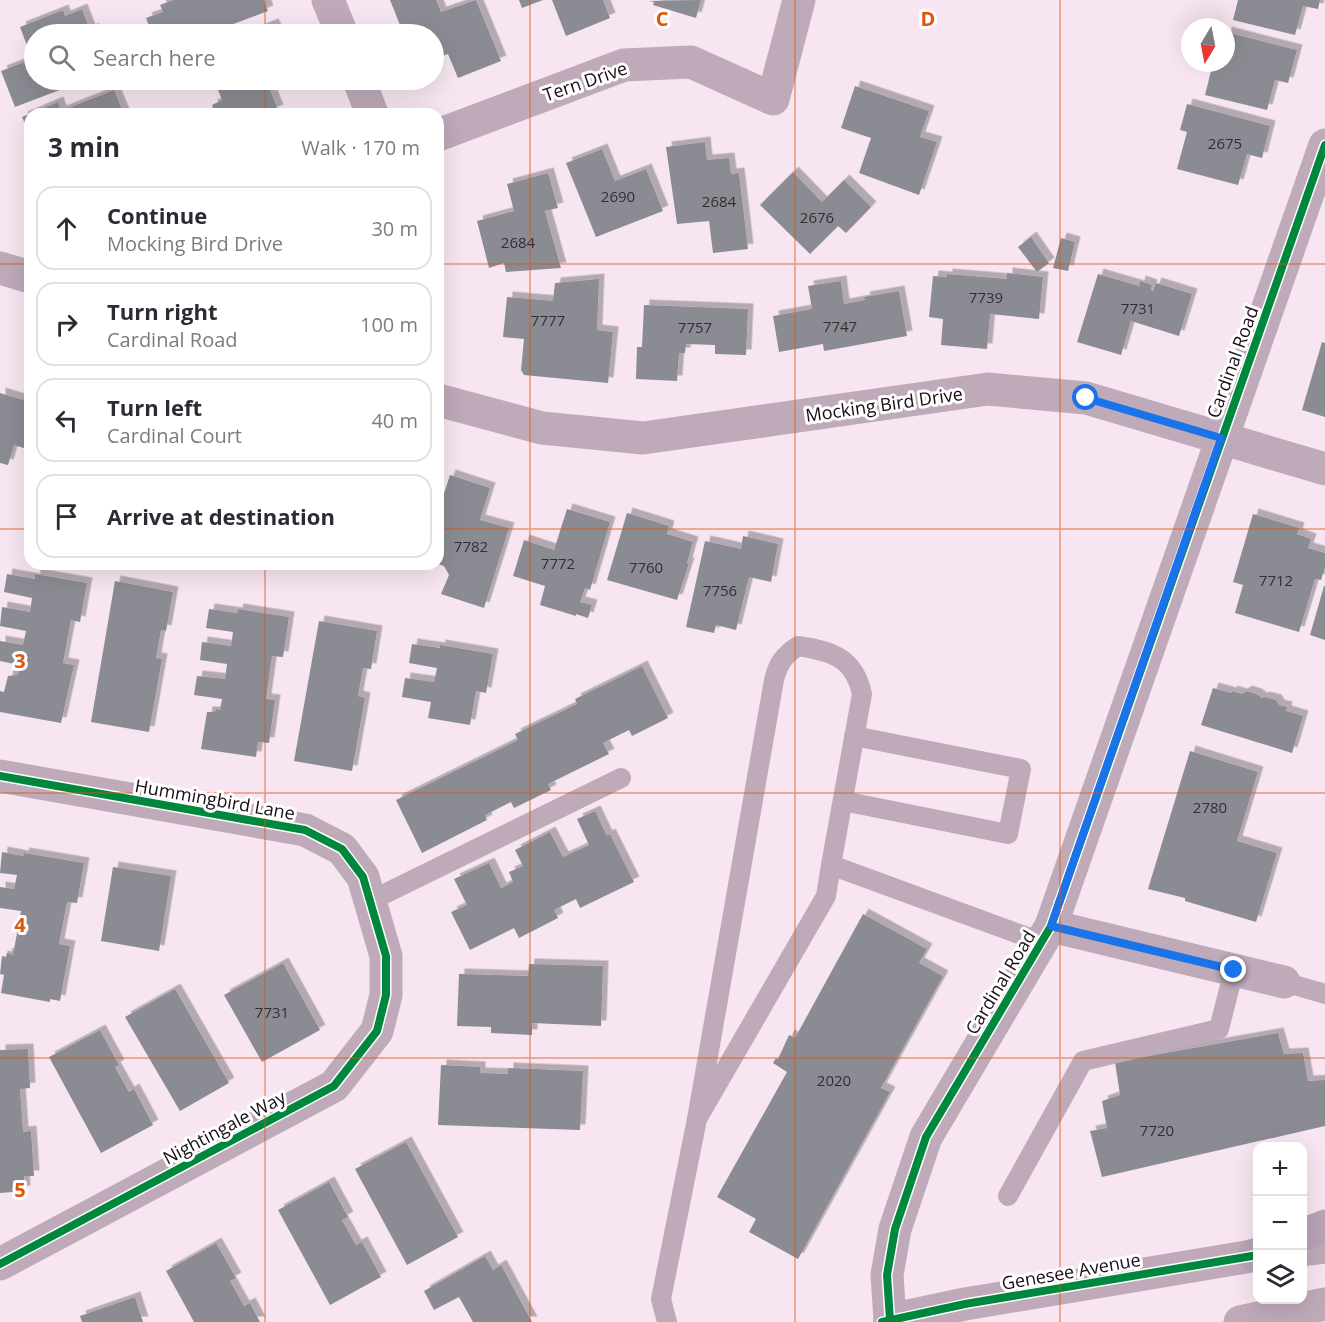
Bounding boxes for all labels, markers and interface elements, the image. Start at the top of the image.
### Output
text: C [656,5,669,32]
text: D [921,5,935,32]
north arrow [1181,18,1235,72]
search box [24,24,444,90]
icon: search [45,41,78,74]
text: Search here [93,42,216,72]
street label: Tern Drive [540,55,630,107]
text: 3 min [48,129,120,165]
house number: 2675 [1208,133,1242,153]
text: Walk · 170 m [301,134,420,161]
house number: 2690 [601,186,635,206]
house number: 2684 [702,191,737,211]
text: Continue [107,200,207,230]
house number: 2676 [800,207,834,227]
icon: ahead [50,212,83,245]
text: 30 m [371,215,418,242]
text: Mocking Bird Drive [107,230,283,257]
house number: 2684 [501,232,536,252]
house number: 7739 [969,287,1003,307]
text: Turn right [107,296,218,326]
house number: 7731 [1121,298,1155,318]
street label: Cardinal Road [1201,303,1263,421]
icon: right [50,308,83,341]
house number: 7777 [531,310,565,330]
text: 100 m [360,311,418,338]
house number: 7747 [823,316,857,336]
house number: 7757 [678,317,712,337]
text: Cardinal Road [107,326,238,353]
street label: Mocking Bird Drive [804,381,964,427]
route start [1072,384,1098,410]
text: Turn left [107,392,202,422]
icon: left [50,404,83,437]
text: 40 m [371,407,418,434]
text: Cardinal Court [107,422,242,449]
icon: arrive [50,500,83,533]
text: Arrive at destination [107,501,335,531]
house number: 7782 [454,536,488,556]
house number: 7772 [541,553,575,573]
house number: 7760 [629,557,663,577]
house number: 7712 [1259,570,1293,590]
house number: 7756 [703,580,737,600]
text: 3 [14,647,26,674]
street label: Hummingbird Lane [133,773,297,825]
house number: 2780 [1193,797,1227,817]
text: 4 [14,911,26,938]
street label: Cardinal Road [959,925,1041,1039]
route end [1220,956,1246,982]
house number: 7731 [255,1002,289,1022]
house number: 2020 [817,1070,851,1090]
street label: Nightingale Way [158,1084,290,1169]
house number: 7720 [1140,1120,1174,1140]
map controls [1253,1142,1307,1304]
button: + [1253,1142,1307,1196]
text: 5 [14,1176,26,1203]
button: − [1253,1196,1307,1250]
street label: Genesee Avenue [1000,1247,1142,1295]
button: layers [1253,1250,1307,1304]

